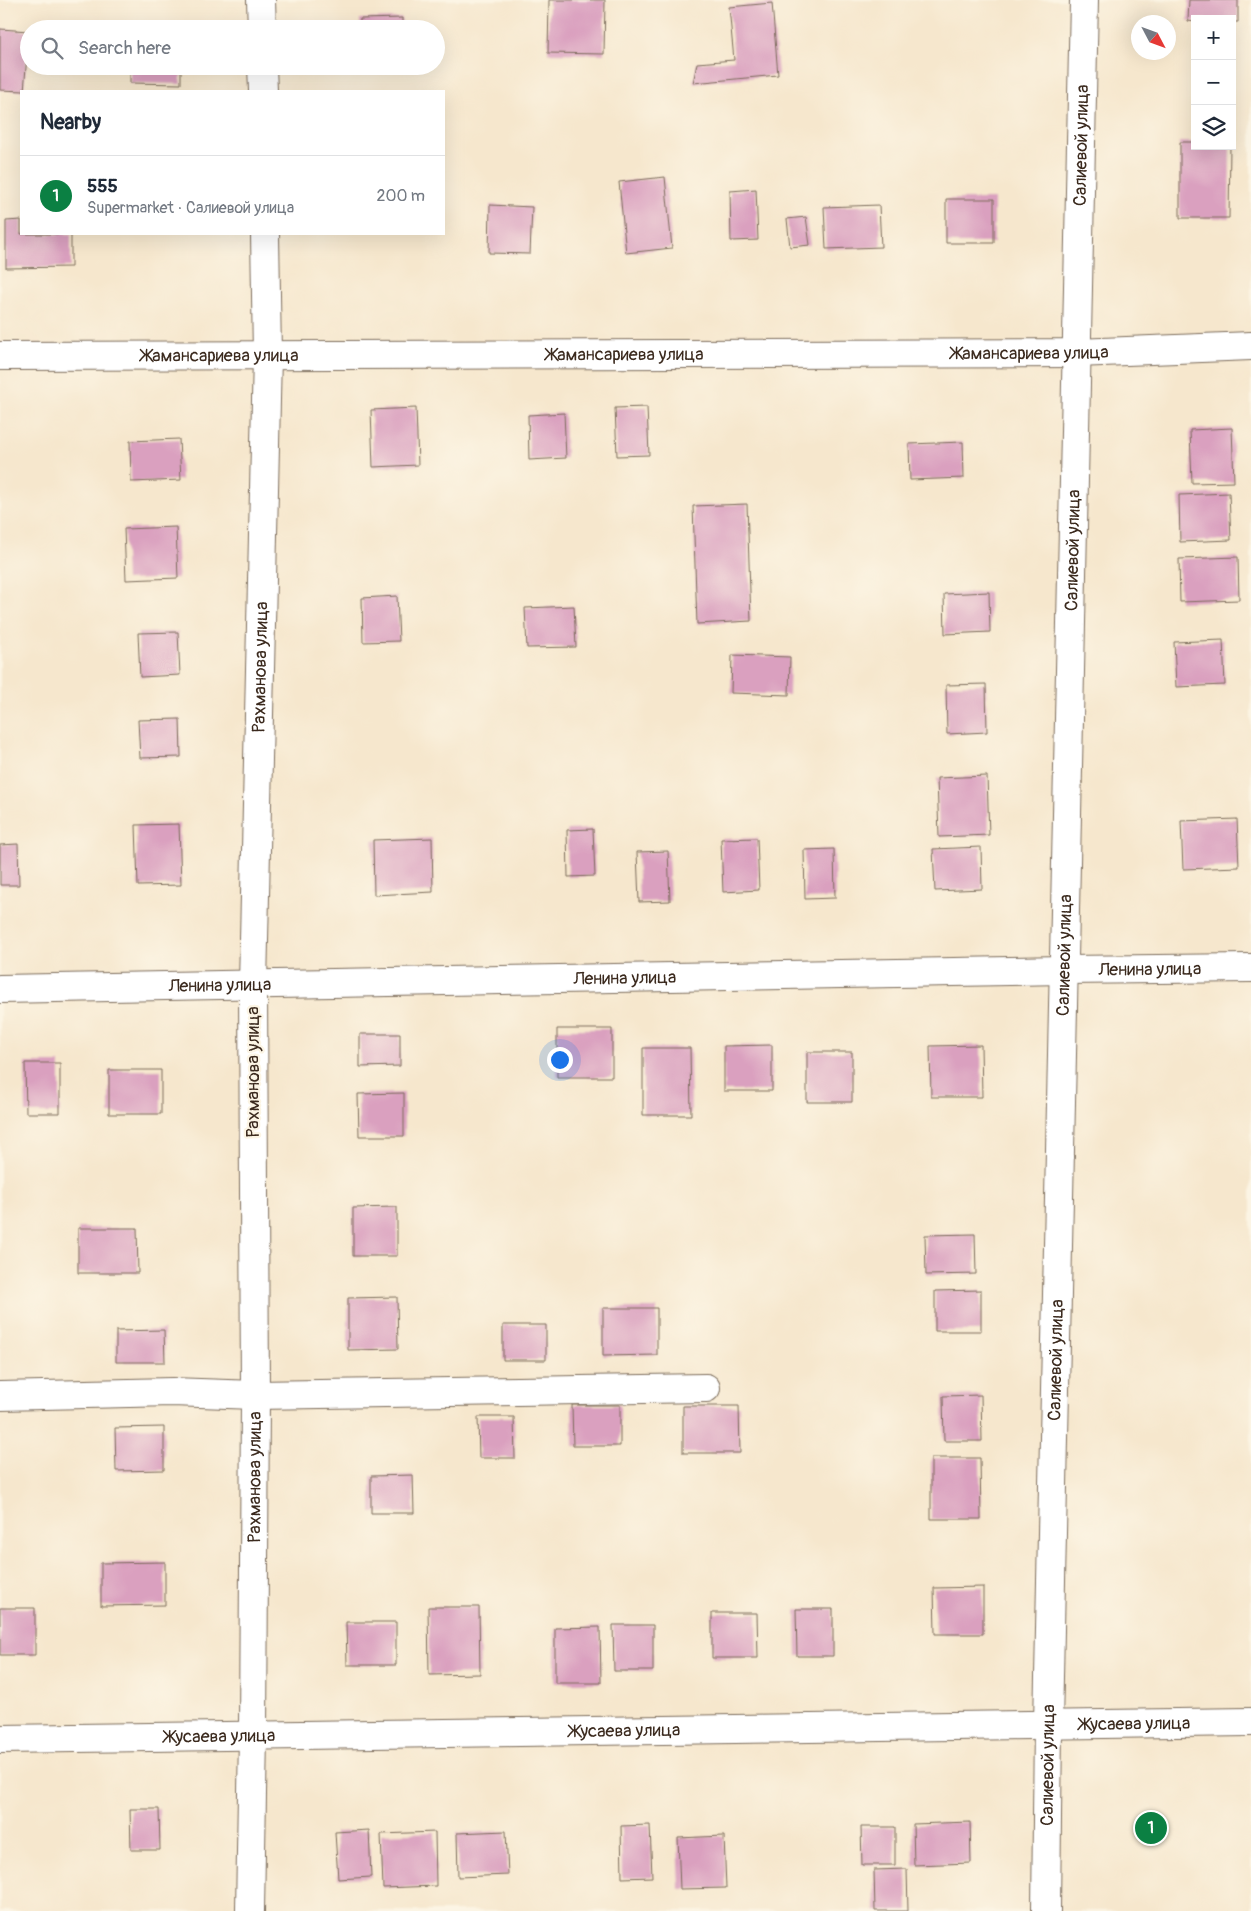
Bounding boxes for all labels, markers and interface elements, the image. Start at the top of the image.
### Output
north arrow [1131,15,1176,60]
map controls [1191,15,1236,150]
button: + [1191,15,1236,60]
search box [20,20,445,75]
icon: search [38,34,66,62]
text: Search here [78,36,171,60]
button: − [1191,60,1236,105]
street label: Салиевой улица [1068,84,1094,206]
button: layers [1191,105,1236,150]
text: Nearby [40,109,101,136]
text: 555 [87,174,118,198]
text: 1 [53,186,59,206]
text: 200 m [377,186,425,206]
text: Supermarket · Салиевой улица [87,198,294,218]
street label: Жамансариева улица [948,340,1109,365]
street label: Жамансариева улица [543,343,704,366]
street label: Жамансариева улица [138,344,299,367]
street label: Салиевой улица [1060,489,1085,611]
street label: Рахманова улица [247,601,273,733]
street label: Салиевой улица [1051,894,1077,1016]
street label: Ленина улица [1097,957,1201,981]
street label: Ленина улица [572,965,676,990]
street label: Ленина улица [167,973,272,998]
street label: Рахманова улица [242,1006,265,1138]
your location [547,1047,573,1073]
street label: Салиевой улица [1043,1299,1068,1421]
street label: Рахманова улица [243,1411,266,1543]
street label: Салиевой улица [1035,1704,1060,1826]
street label: Жусаева улица [1076,1711,1190,1736]
street label: Жусаева улица [566,1718,681,1743]
street label: Жусаева улица [161,1724,276,1748]
pin: 1 [1135,1809,1167,1847]

